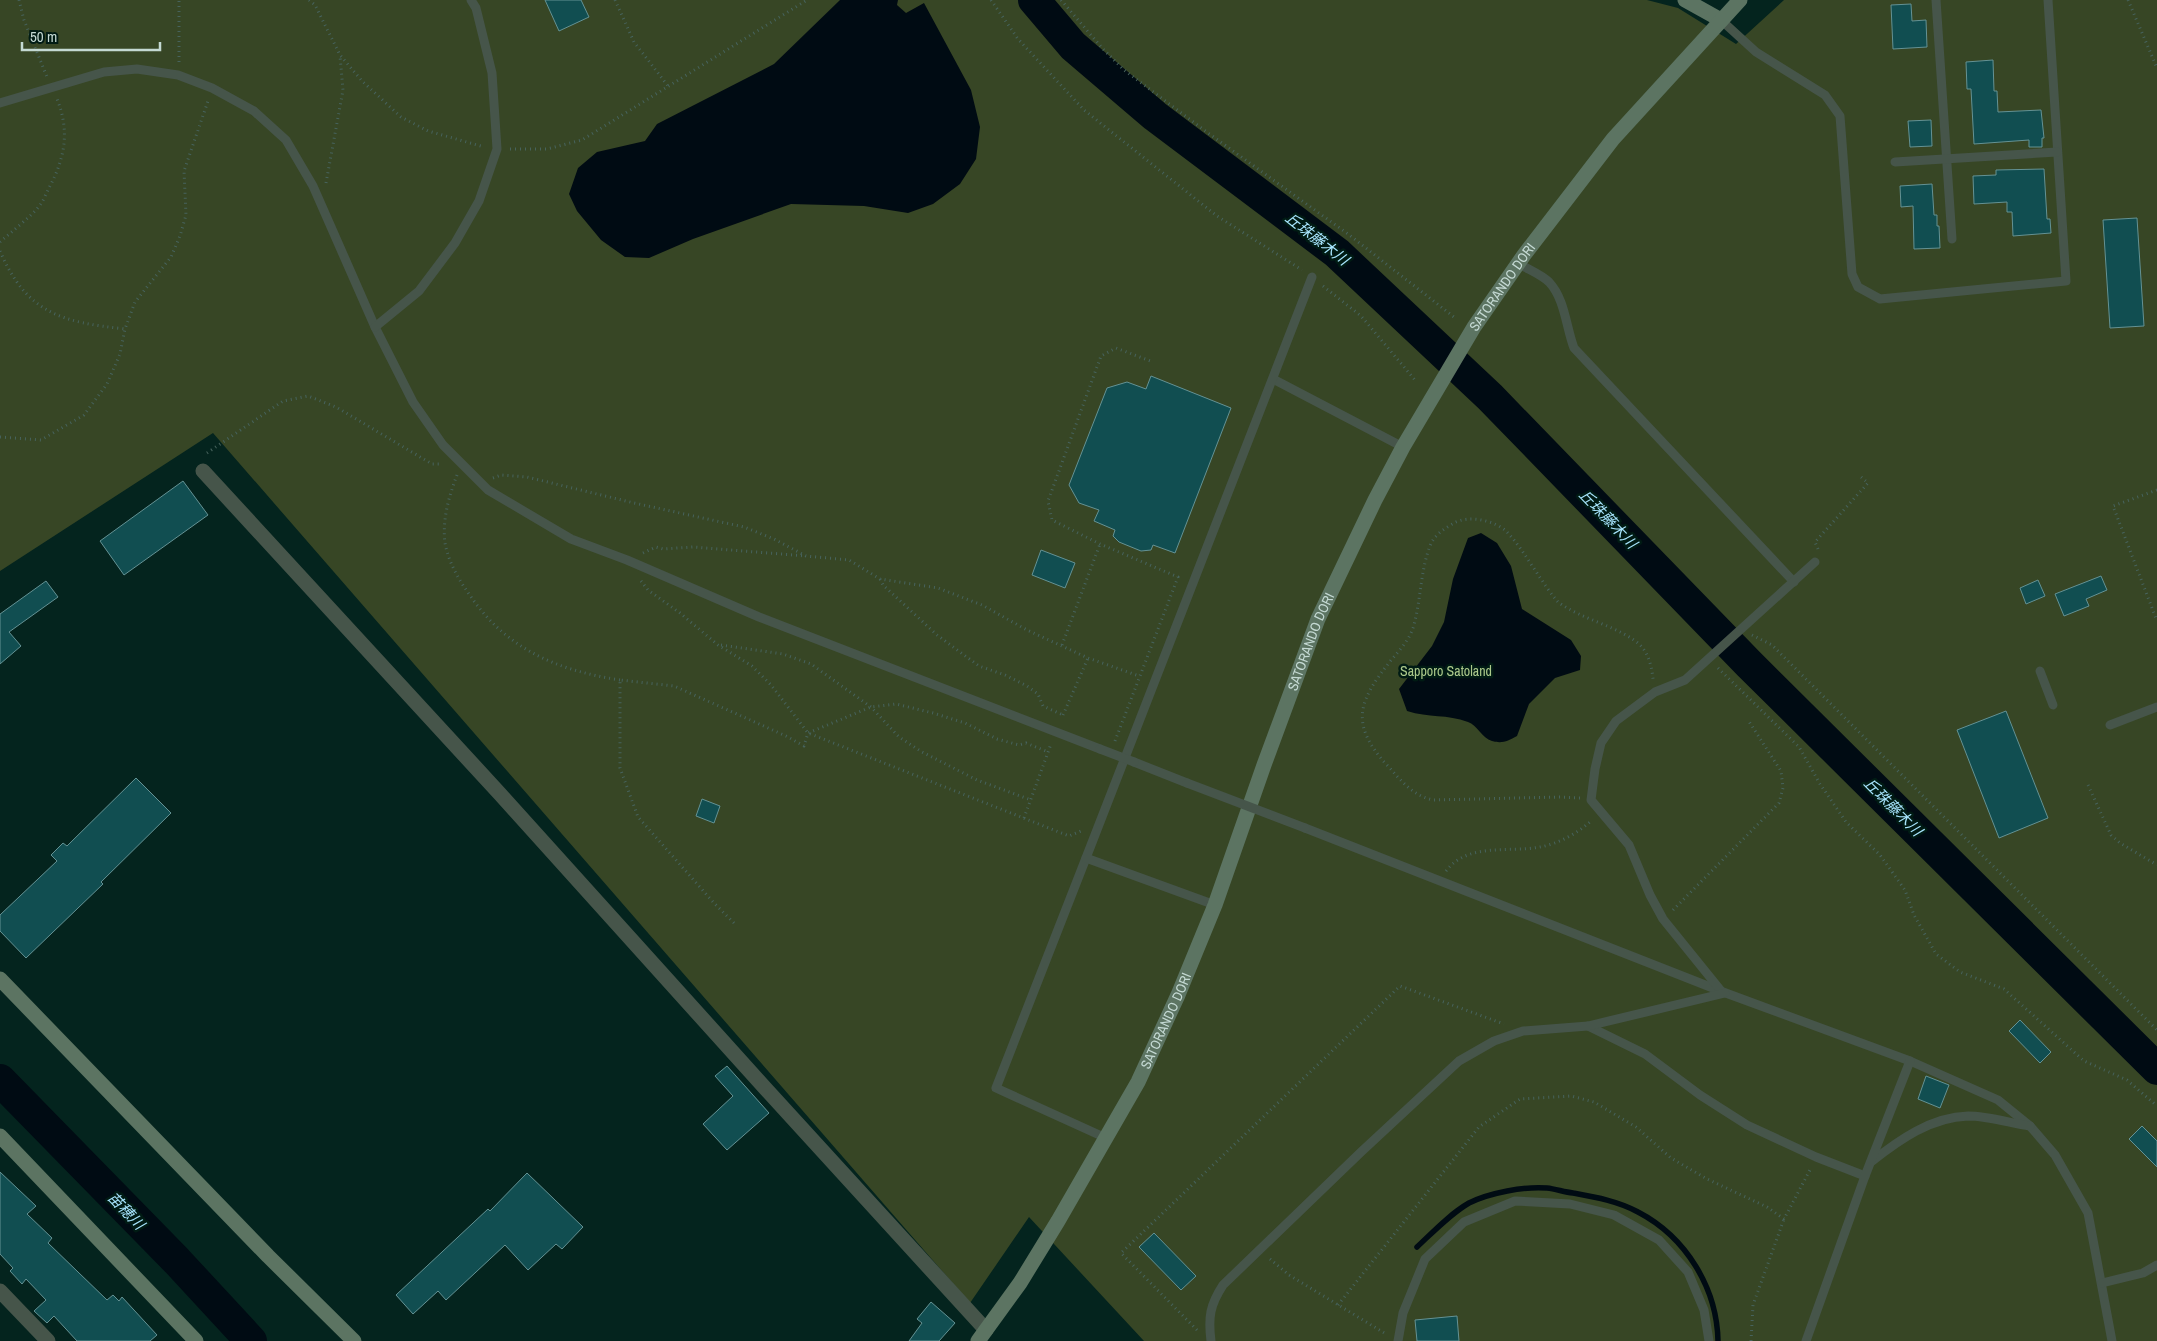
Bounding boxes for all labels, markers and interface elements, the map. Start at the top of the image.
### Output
scale bar [22,20,160,52]
text: 50 m [30,26,57,47]
water label: 丘珠藤木川 [1281,207,1355,271]
street label: SATORANDO DORI [1465,239,1539,335]
water label: 丘珠藤木川 [1575,484,1643,554]
street label: SATORANDO DORI [1283,590,1338,693]
park label: Sapporo Satoland [1400,662,1492,680]
water label: 丘珠藤木川 [1859,773,1929,842]
street label: SATORANDO DORI [1136,970,1195,1072]
water label: 苗穂川 [103,1187,151,1236]

